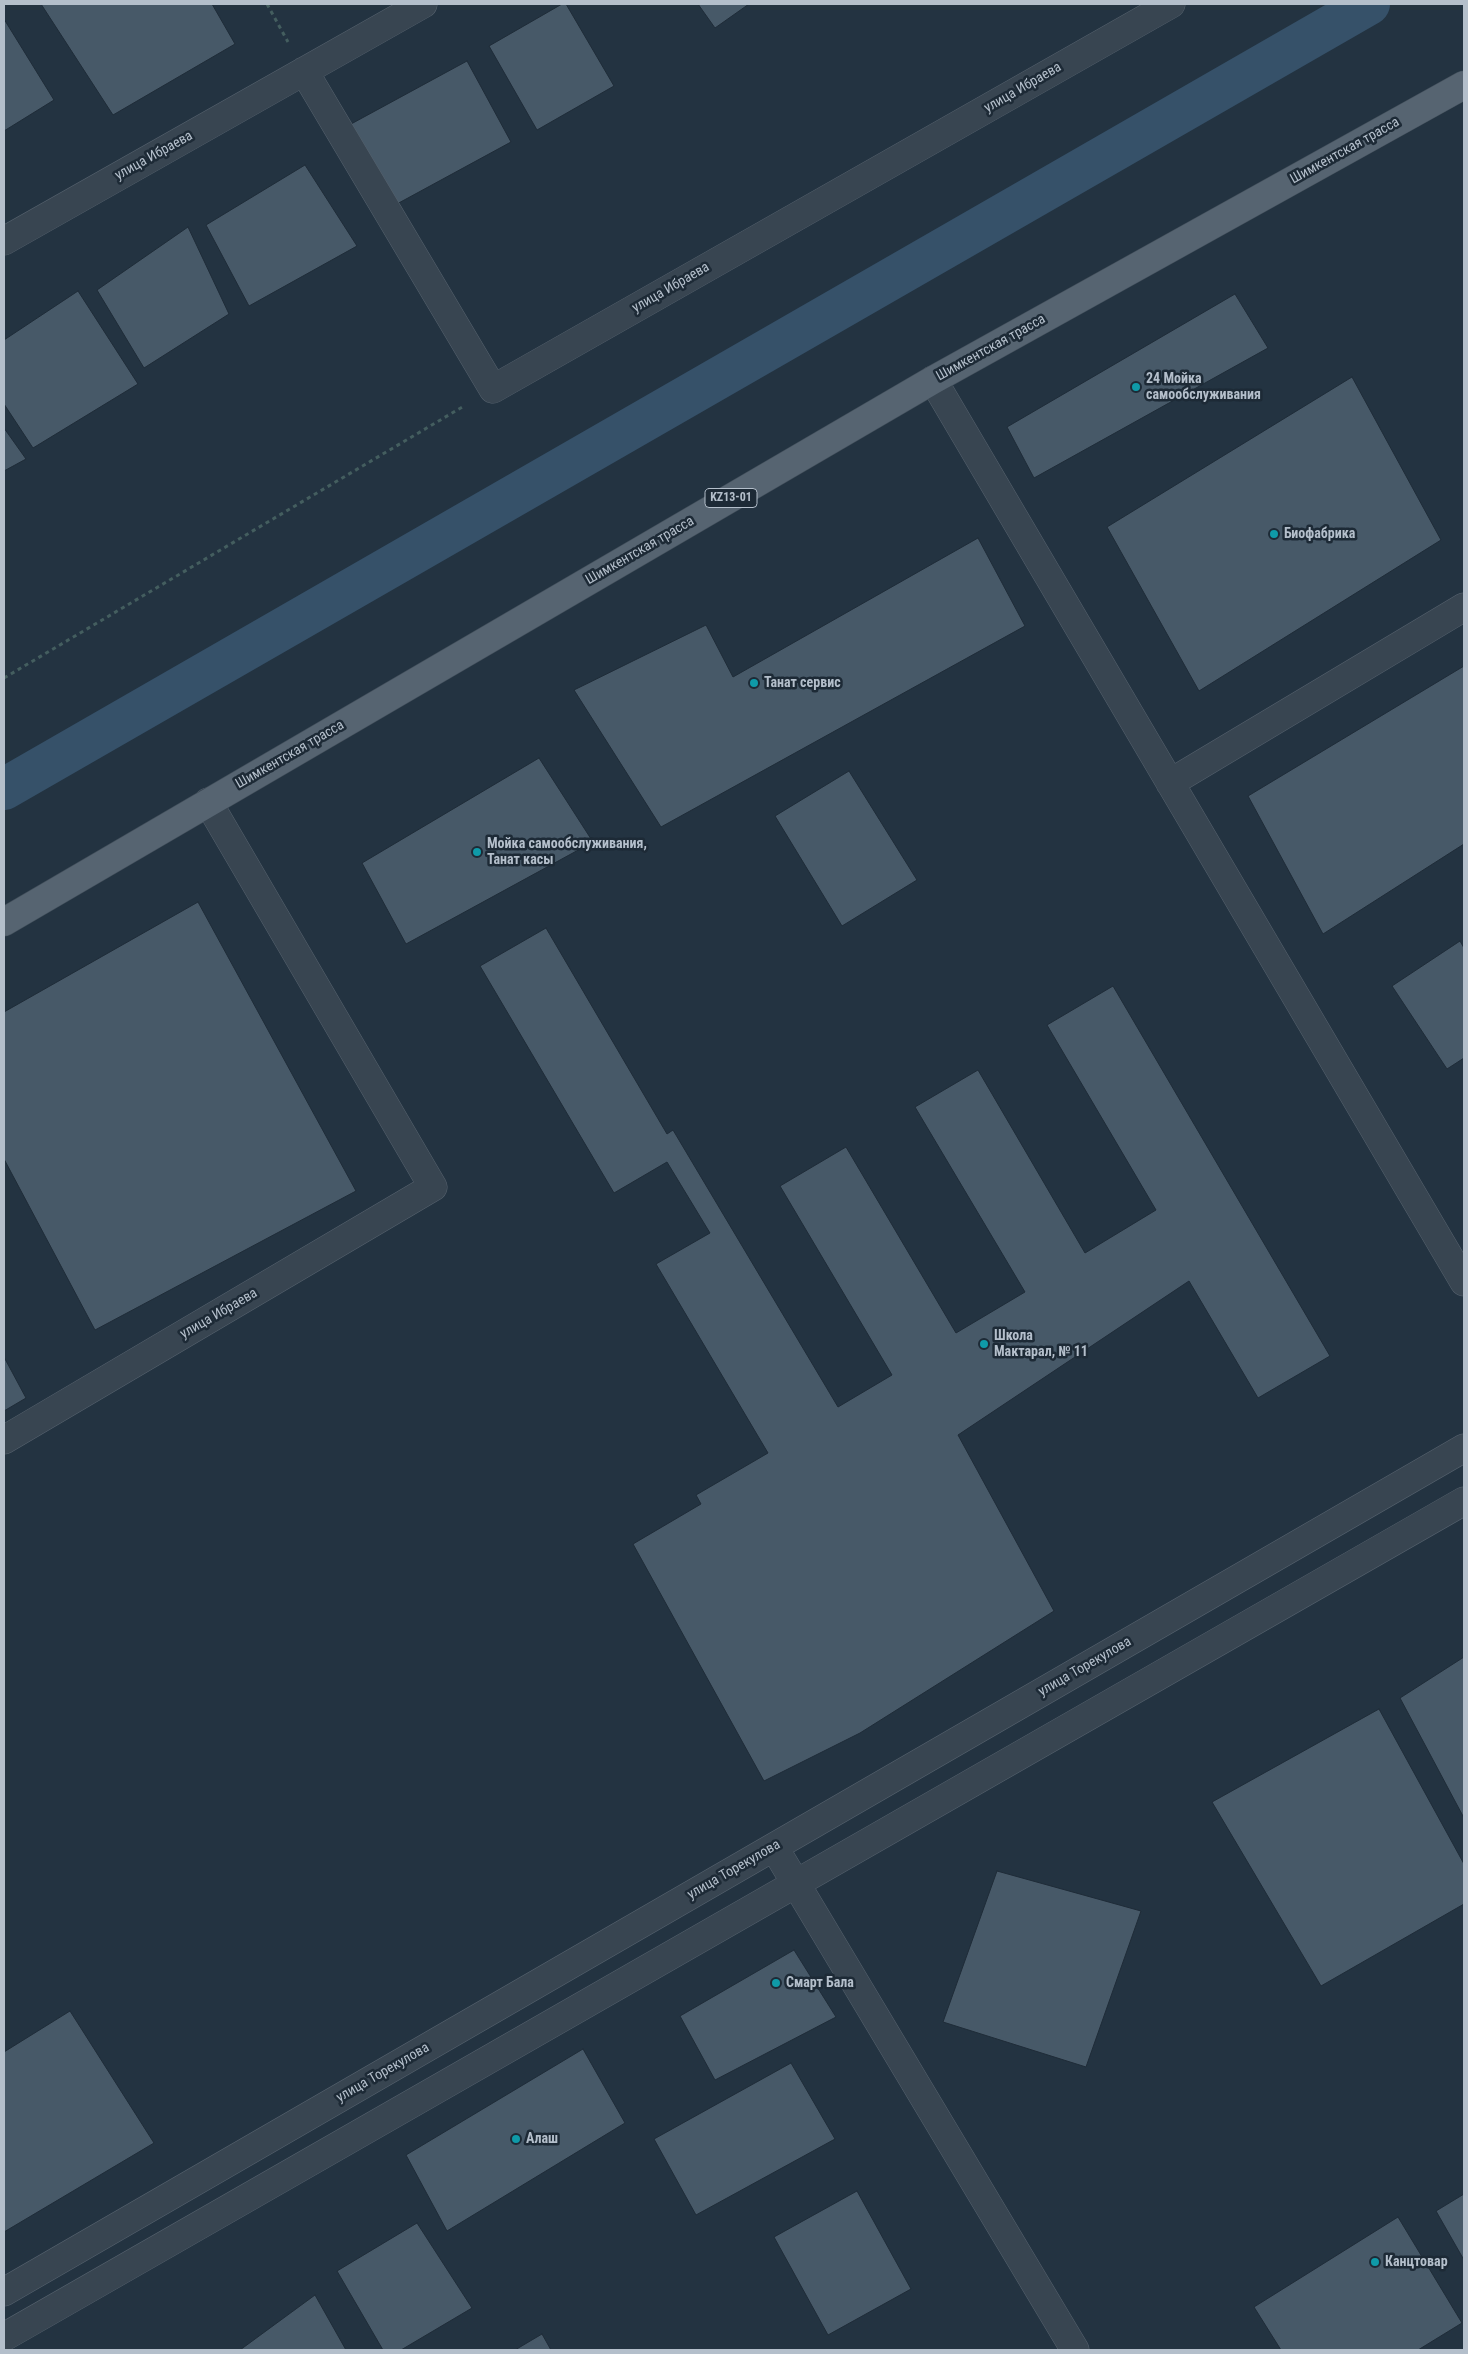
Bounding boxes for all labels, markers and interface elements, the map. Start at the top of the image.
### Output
street label: улица Ибраева [981,59,1065,117]
street label: Шимкентская трасса [1287,114,1403,188]
street label: улица Ибраева [112,128,196,184]
street label: улица Ибраева [629,259,713,317]
street label: Шимкентская трасса [933,311,1049,385]
place label: 24 Мойка самообслуживания [1146,371,1261,404]
marker: 24 Мойка самообслуживания [1130,381,1142,393]
road number: KZ13-01 [705,488,757,508]
street label: Шимкентская трасса [583,513,697,589]
place label: Биофабрика [1284,526,1355,542]
marker: Биофабрика [1268,528,1280,540]
place label: Танат сервис [764,675,841,691]
marker: Танат сервис [748,677,760,689]
street label: Шимкентская трасса [233,717,347,793]
place label: Мойка самообслуживания, Танат касы [487,836,647,869]
marker: Мойка самообслуживания, Танат касы [471,846,483,858]
street label: улица Ибраева [177,1285,261,1343]
place label: Школа Мактарал, № 11 [994,1328,1088,1360]
marker: Школа Мактарал, № 11 [978,1338,990,1350]
street label: улица Торекулова [1036,1634,1134,1700]
street label: улица Торекулова [685,1837,783,1903]
place label: Смарт Бала [786,1975,854,1991]
marker: Смарт Бала [770,1977,782,1989]
street label: улица Торекулова [334,2040,432,2106]
place label: Алаш [526,2131,558,2147]
marker: Алаш [510,2133,522,2145]
place label: Канцтовар [1385,2254,1448,2270]
marker: Канцтовар [1369,2256,1381,2268]

